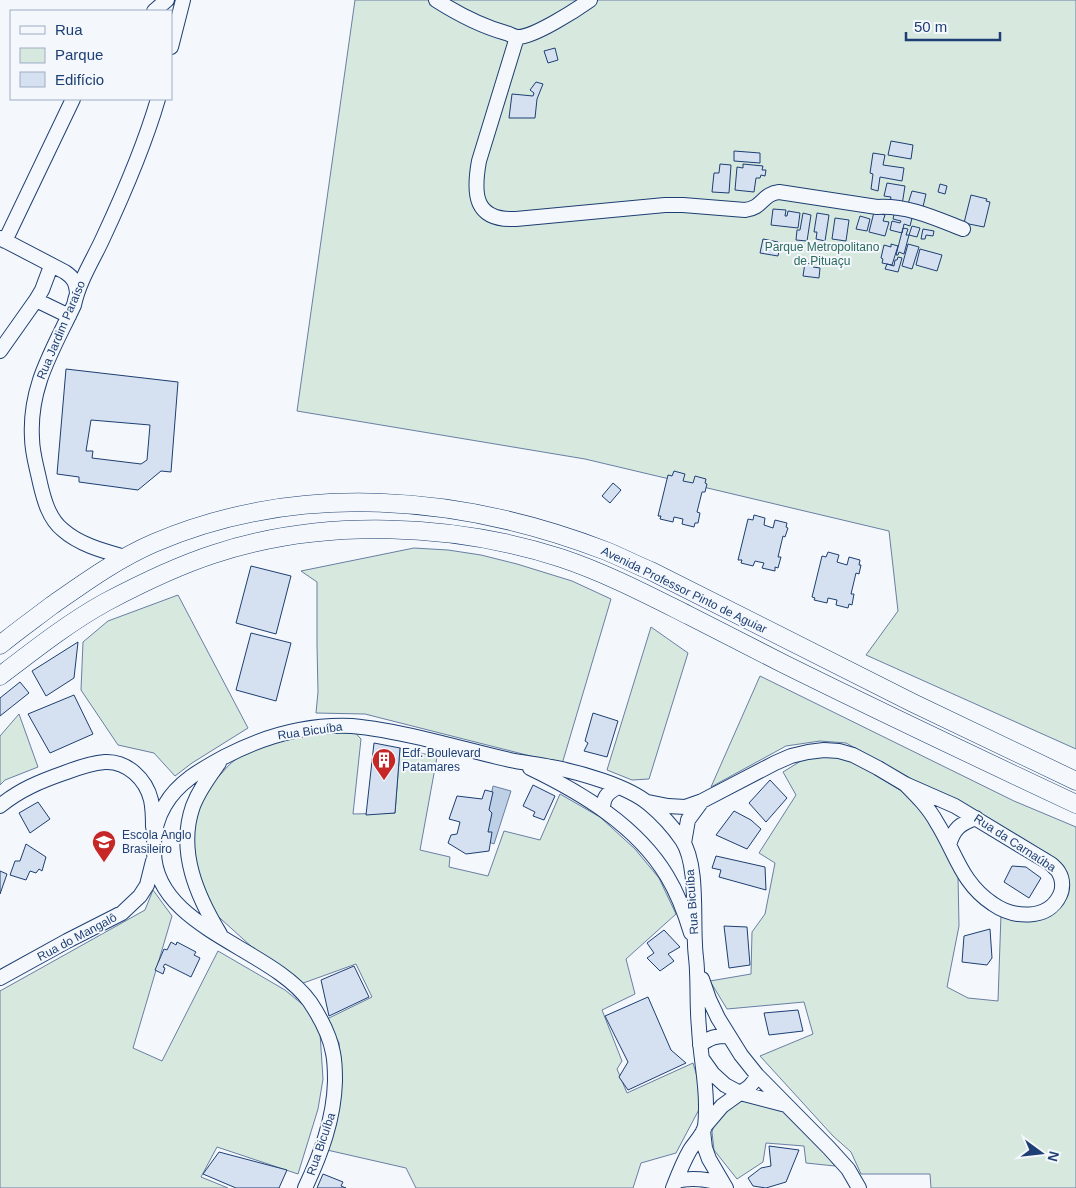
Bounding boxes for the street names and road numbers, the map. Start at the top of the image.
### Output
street label: Rua Jardim Paraíso [34,278,88,382]
street label: Avenida Professor Pinto de Aguiar [599,544,769,636]
street label: Rua Bicuíba [277,719,344,742]
street label: Rua da Carnaúba [971,811,1059,875]
street label: Rua Bicuíba [683,869,701,935]
street label: Rua do Mangalô [35,910,119,964]
street label: Rua Bicuíba [304,1111,338,1177]

